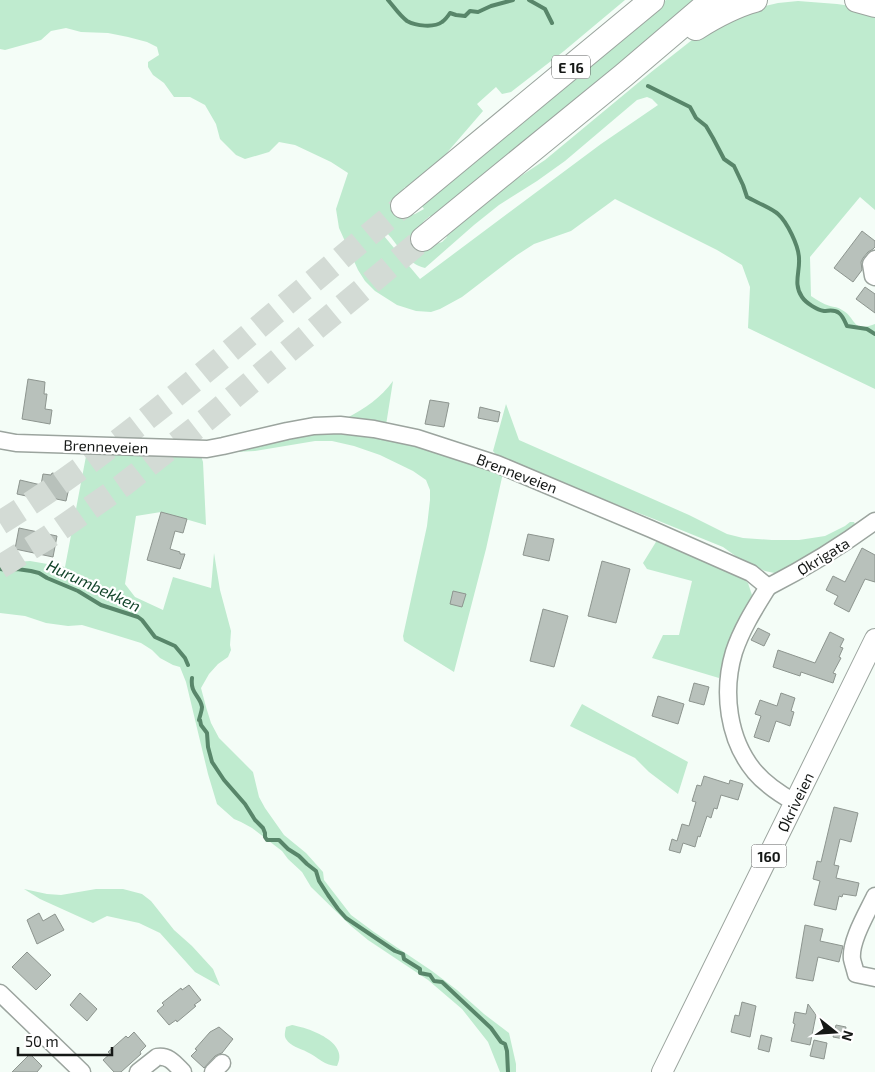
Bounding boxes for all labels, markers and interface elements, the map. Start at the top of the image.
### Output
road number: E 16 [552,56,590,78]
street label: Brenneveien [63,436,149,456]
street label: Brenneveien [474,449,560,497]
street label: Økrigata [794,533,852,579]
water label: Hurumbekken [44,555,144,615]
street label: Økriveien [773,769,817,835]
road number: 160 [752,844,786,868]
north arrow [810,1007,860,1057]
scale bar [18,1024,111,1056]
text: N [838,1029,858,1043]
text: 50 m [25,1032,59,1050]

